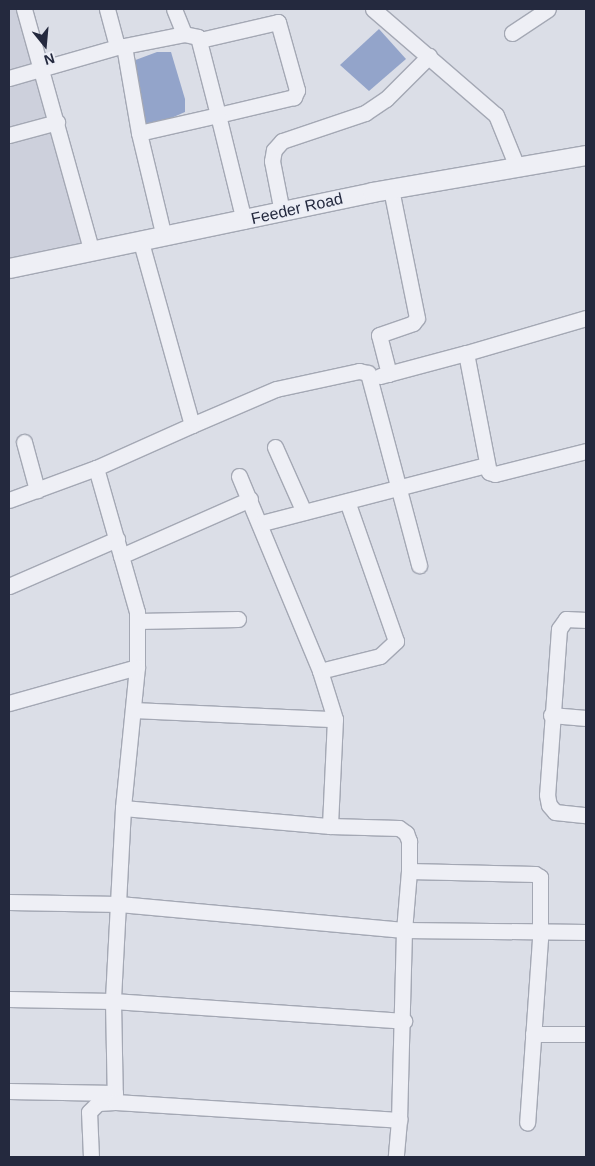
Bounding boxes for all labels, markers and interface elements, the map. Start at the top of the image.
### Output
north arrow [20,20,70,70]
text: N [42,50,57,68]
street label: Feeder Road [249,189,345,229]

